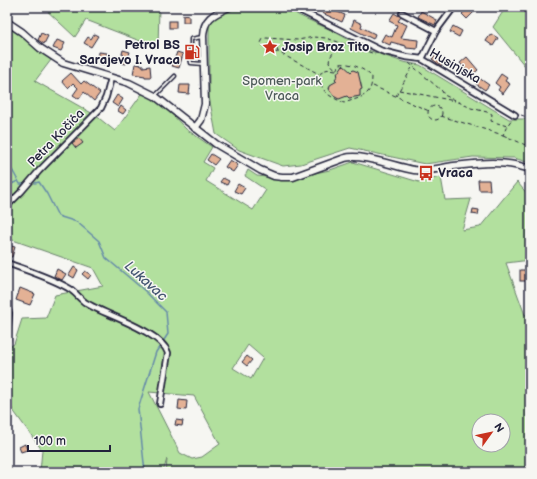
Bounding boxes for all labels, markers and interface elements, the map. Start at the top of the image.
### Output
place label: Petrol BS Sarajevo I. Vraca [79,37,180,68]
place icon: Josip Broz Tito [261,38,279,56]
place label: Josip Broz Tito [282,39,369,55]
fuel station icon: Petrol BS Sarajevo I. Vraca [183,43,201,61]
street label: Husinjska [426,45,484,87]
park label: Spomen-park Vraca [242,73,322,104]
street label: Petra Kočića [24,106,88,170]
bus stop icon: Vraca [417,164,435,182]
place label: Vraca [438,165,473,181]
water label: Lukavac [121,257,171,305]
north arrow [471,413,511,453]
text: N [491,421,507,435]
scale bar [28,427,110,453]
text: 100 m [34,434,66,449]

